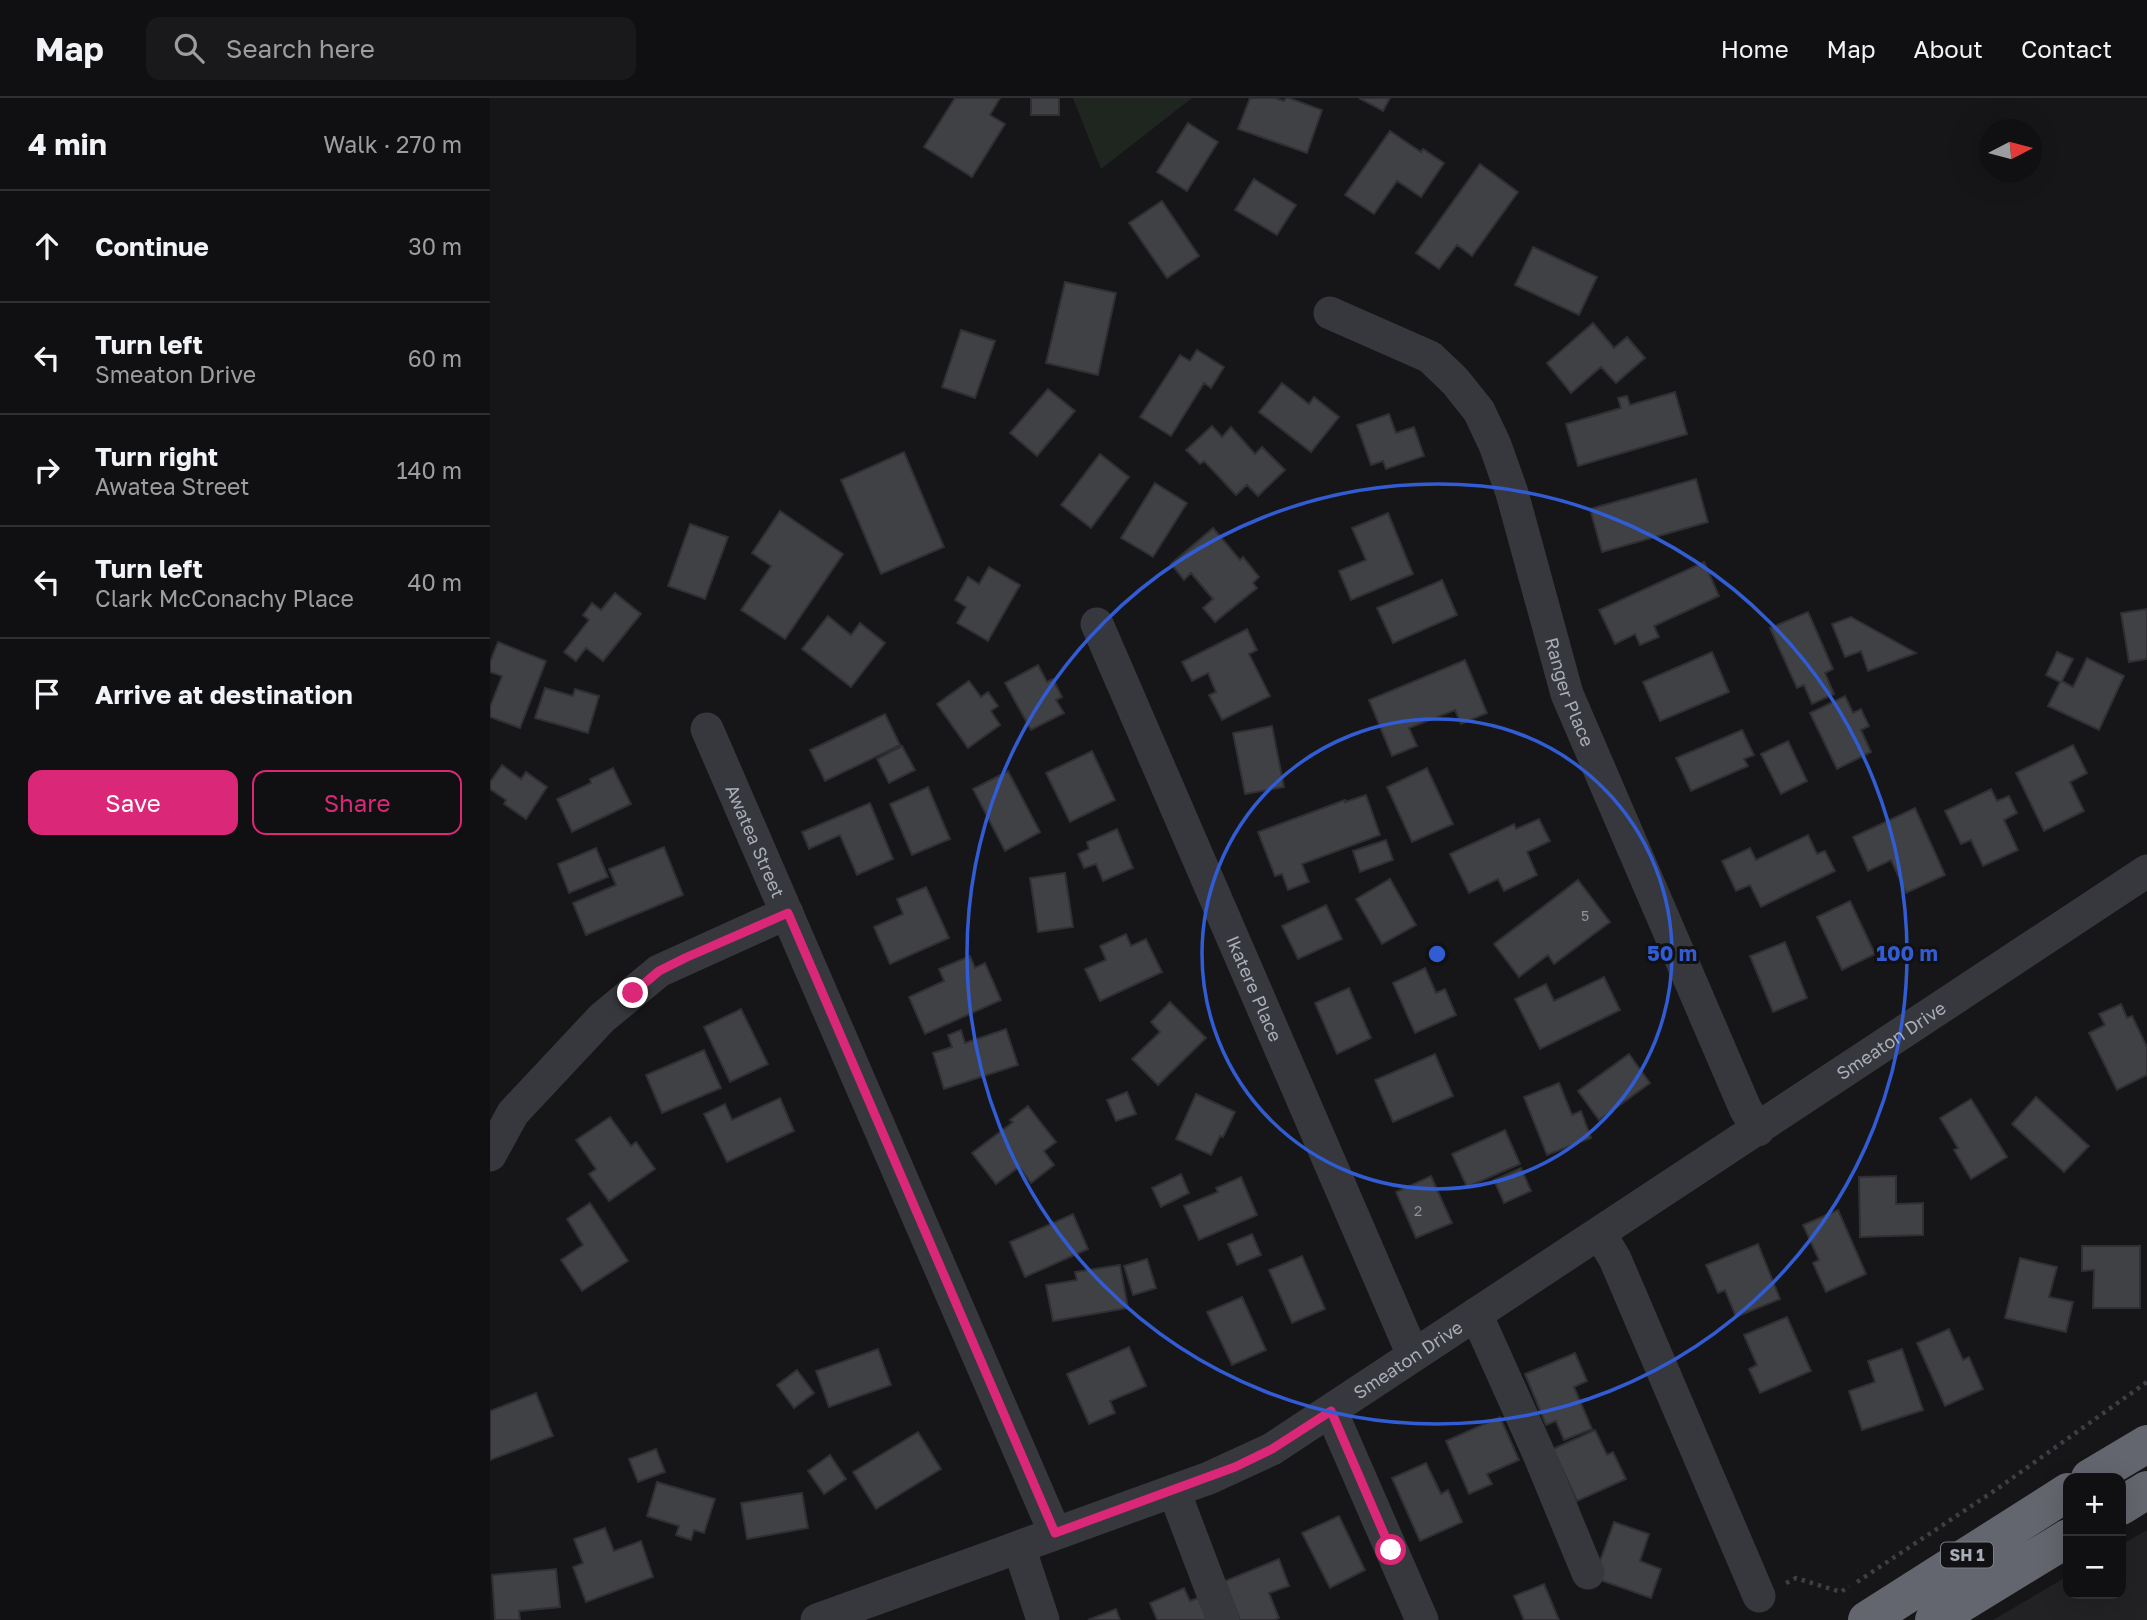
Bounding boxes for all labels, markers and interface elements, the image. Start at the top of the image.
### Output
search box [146,17,636,80]
text: Map [35,29,104,68]
icon: search [170,29,208,67]
text: Search here [226,33,375,64]
text: Home [1721,34,1789,63]
text: Map [1827,34,1876,63]
text: About [1914,34,1983,63]
text: Contact [2021,34,2112,63]
north arrow [1979,119,2042,182]
text: 4 min [28,126,107,162]
text: Walk · 270 m [323,130,462,158]
icon: ahead [28,227,66,265]
text: Continue [95,231,209,262]
text: 30 m [408,232,462,260]
text: Turn left [95,329,203,360]
icon: left [28,339,66,377]
text: 60 m [408,344,462,372]
text: Smeaton Drive [95,360,256,388]
text: Turn right [95,441,218,472]
icon: right [28,451,66,489]
text: 140 m [396,456,462,484]
text: Awatea Street [95,472,250,500]
text: Turn left [95,553,203,584]
icon: left [28,563,66,601]
text: 40 m [408,568,462,596]
text: Clark McConachy Place [95,584,354,612]
street label: Ranger Place [1541,635,1599,750]
icon: arrive [28,675,66,713]
text: Arrive at destination [95,679,353,710]
button: Save [28,770,238,835]
button: Share [252,770,462,835]
street label: Awatea Street [721,781,790,901]
house number: 5 [1581,907,1589,924]
street label: Ikatere Place [1222,932,1287,1045]
text: 50 m [1647,940,1697,966]
text: 100 m [1876,940,1938,966]
centre of rings [1425,942,1449,966]
route end [617,977,648,1008]
street label: Smeaton Drive [1832,996,1950,1084]
house number: 2 [1414,1202,1422,1219]
street label: Smeaton Drive [1349,1315,1466,1403]
map controls [2063,1473,2126,1599]
button: + [2063,1473,2126,1536]
route start [1375,1534,1406,1565]
button: − [2063,1536,2126,1599]
road number: SH 1 [1941,1542,1993,1568]

